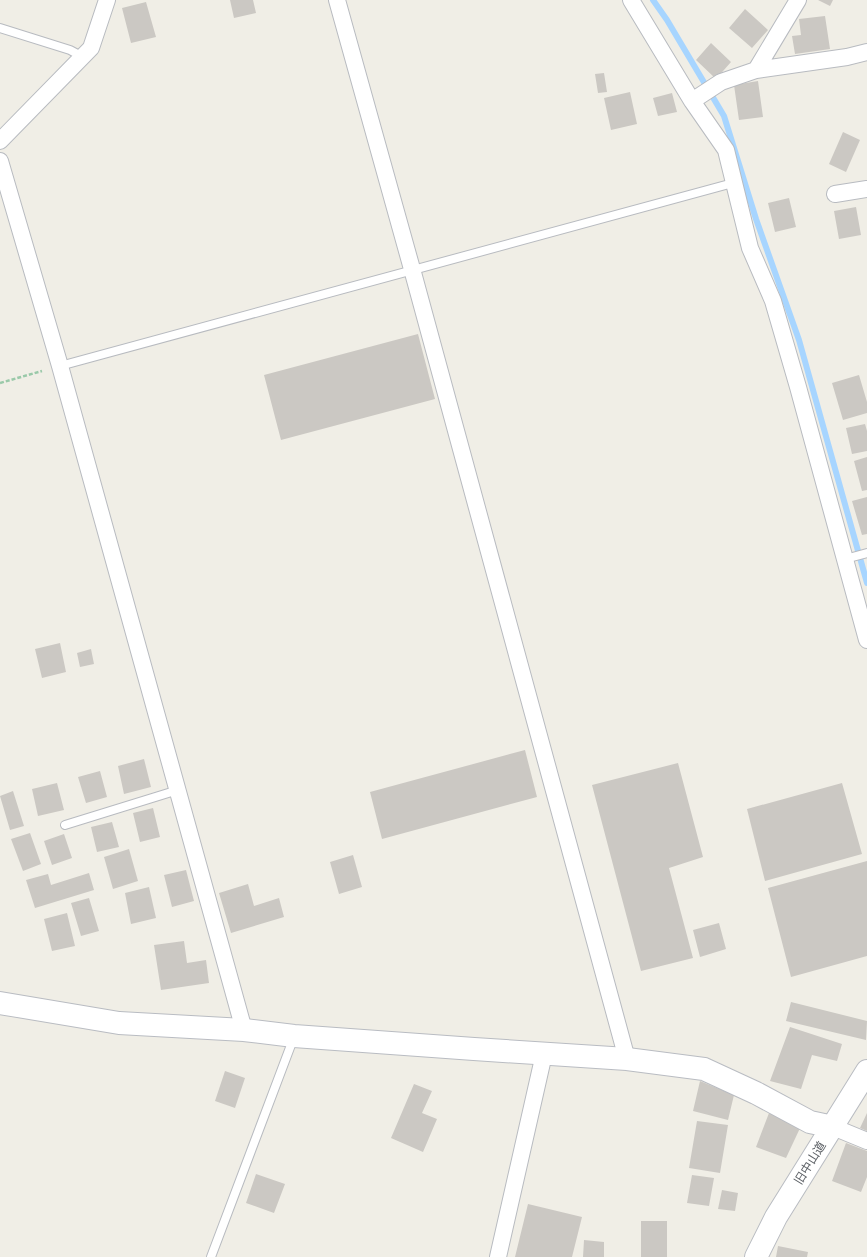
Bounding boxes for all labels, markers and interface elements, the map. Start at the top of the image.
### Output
street label: 旧中山道 [791,1139,829,1187]

